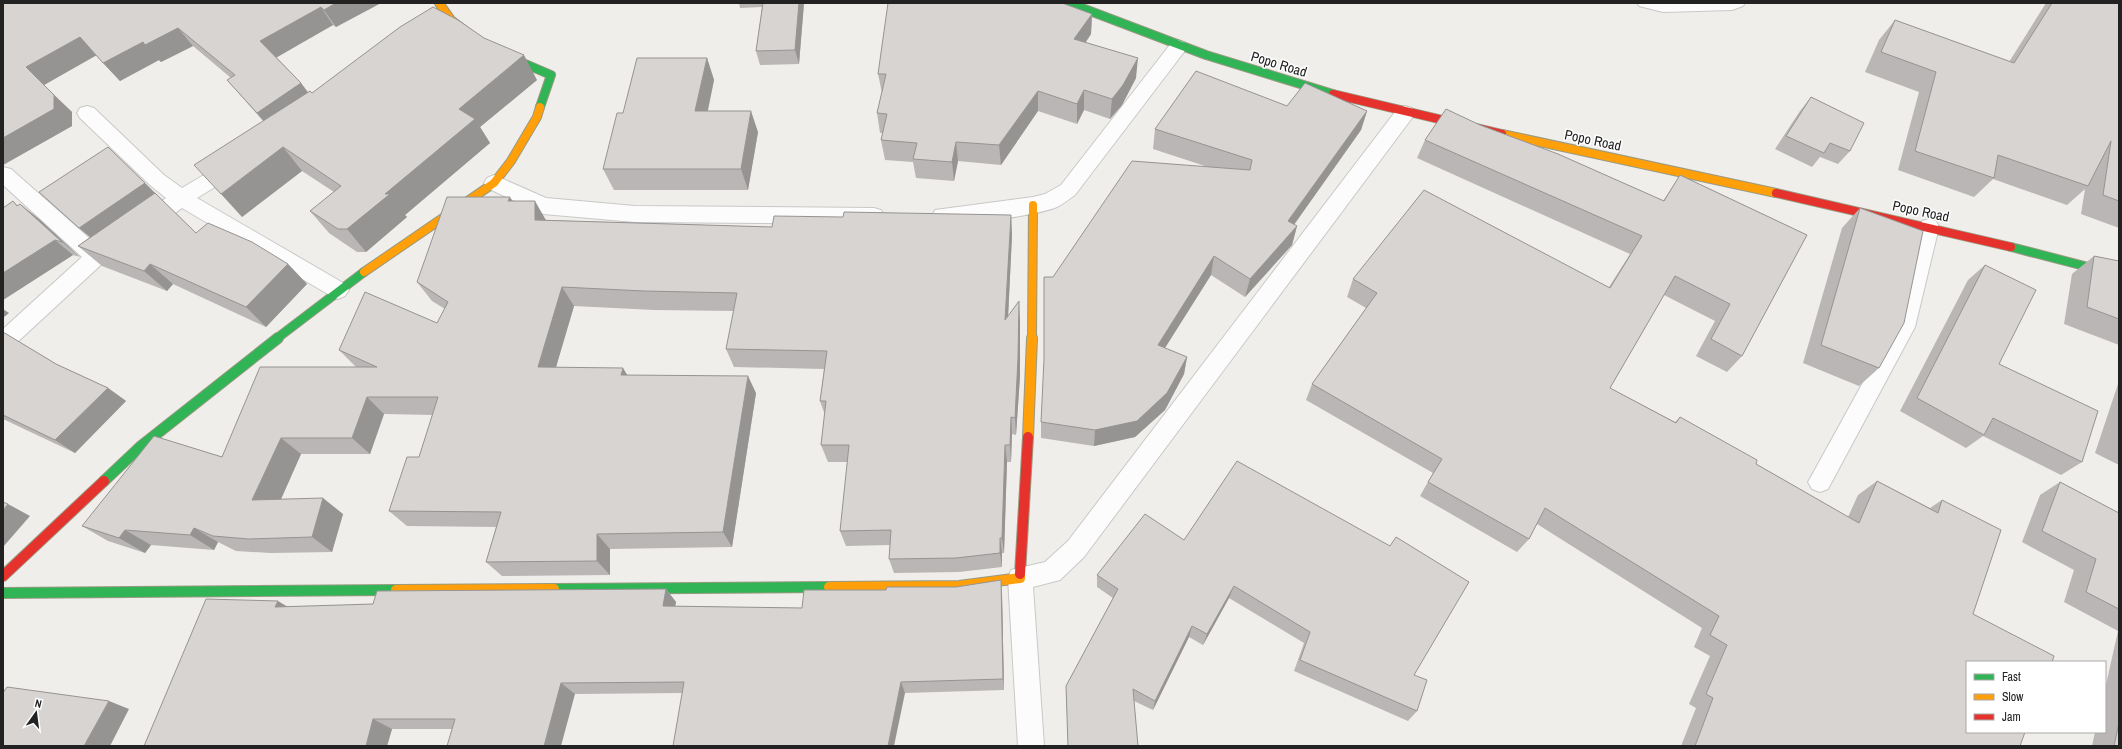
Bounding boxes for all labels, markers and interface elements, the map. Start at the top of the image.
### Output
street label: Popo Road [1249,47,1309,81]
street label: Popo Road [1563,125,1623,155]
street label: Popo Road [1891,196,1951,226]
legend [1966,661,2106,733]
text: Fast [2002,669,2021,685]
text: Slow [2002,689,2024,705]
north arrow [16,693,56,733]
text: N [34,696,43,711]
text: Jam [2002,709,2021,725]

